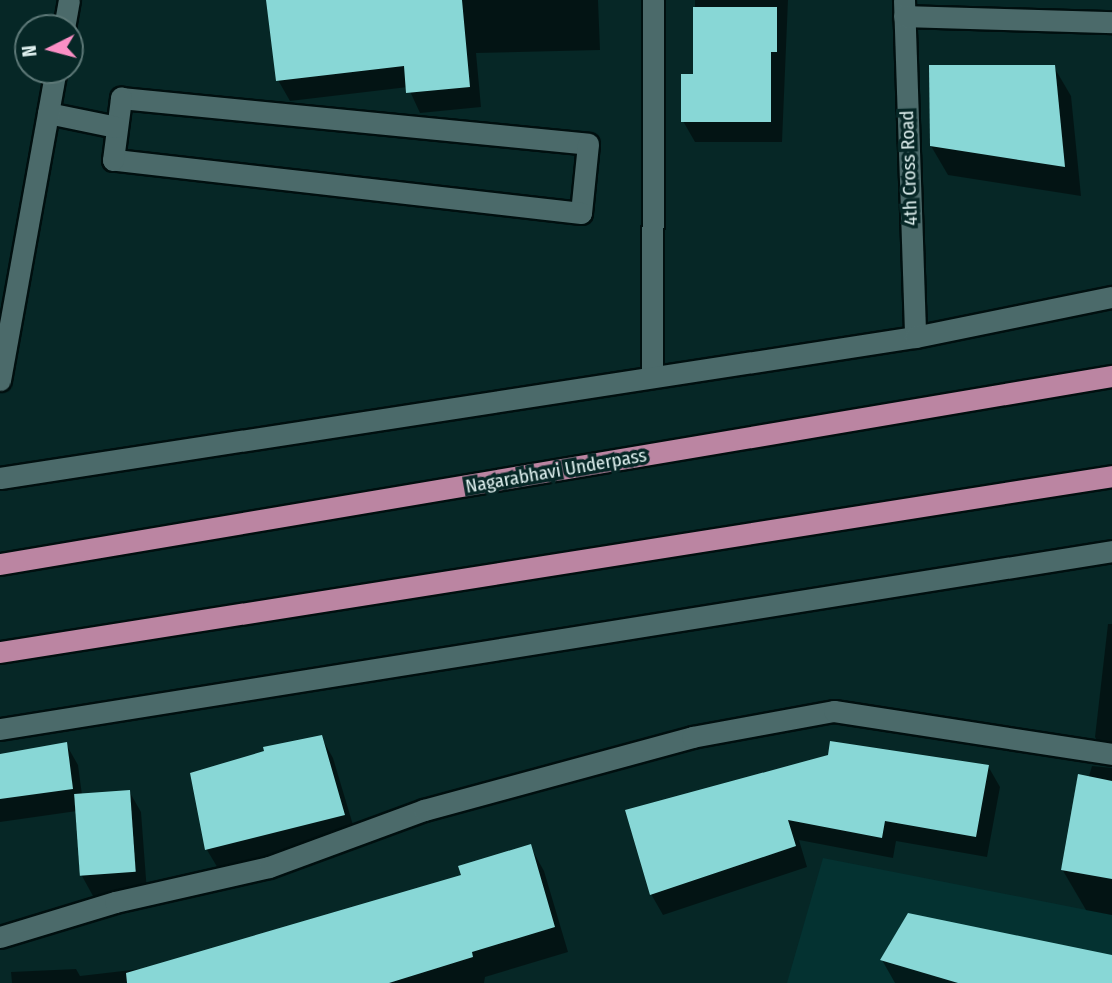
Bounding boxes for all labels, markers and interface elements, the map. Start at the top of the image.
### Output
north arrow [14,14,84,84]
text: N [18,44,42,58]
street label: 4th Cross Road [896,110,922,226]
street label: Nagarabhavi Underpass [464,444,648,498]

